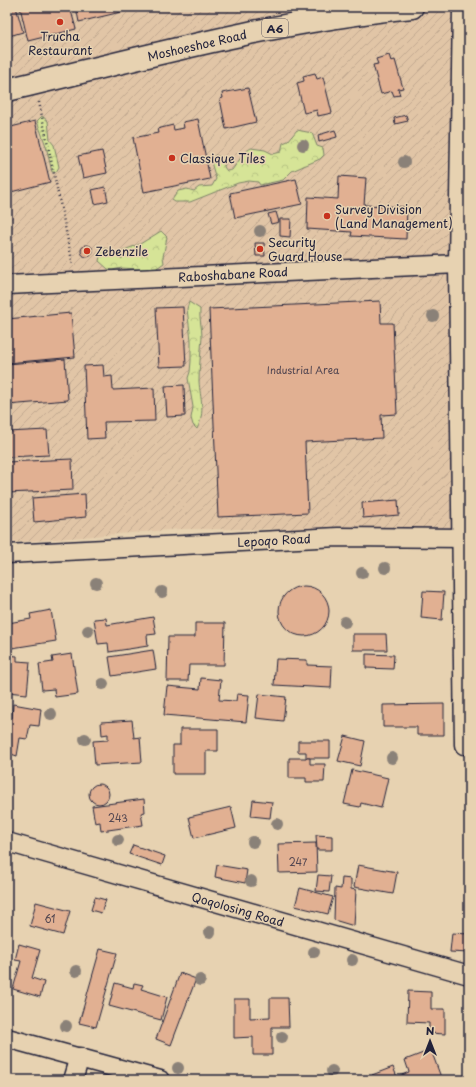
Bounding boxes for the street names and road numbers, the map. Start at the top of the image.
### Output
road number: A6 [262,19,288,37]
street label: Moshoeshoe Road [145,25,249,65]
street label: Raboshabane Road [178,262,289,286]
street label: Lepoqo Road [237,529,311,551]
street label: Qoqolosing Road [190,887,286,931]

